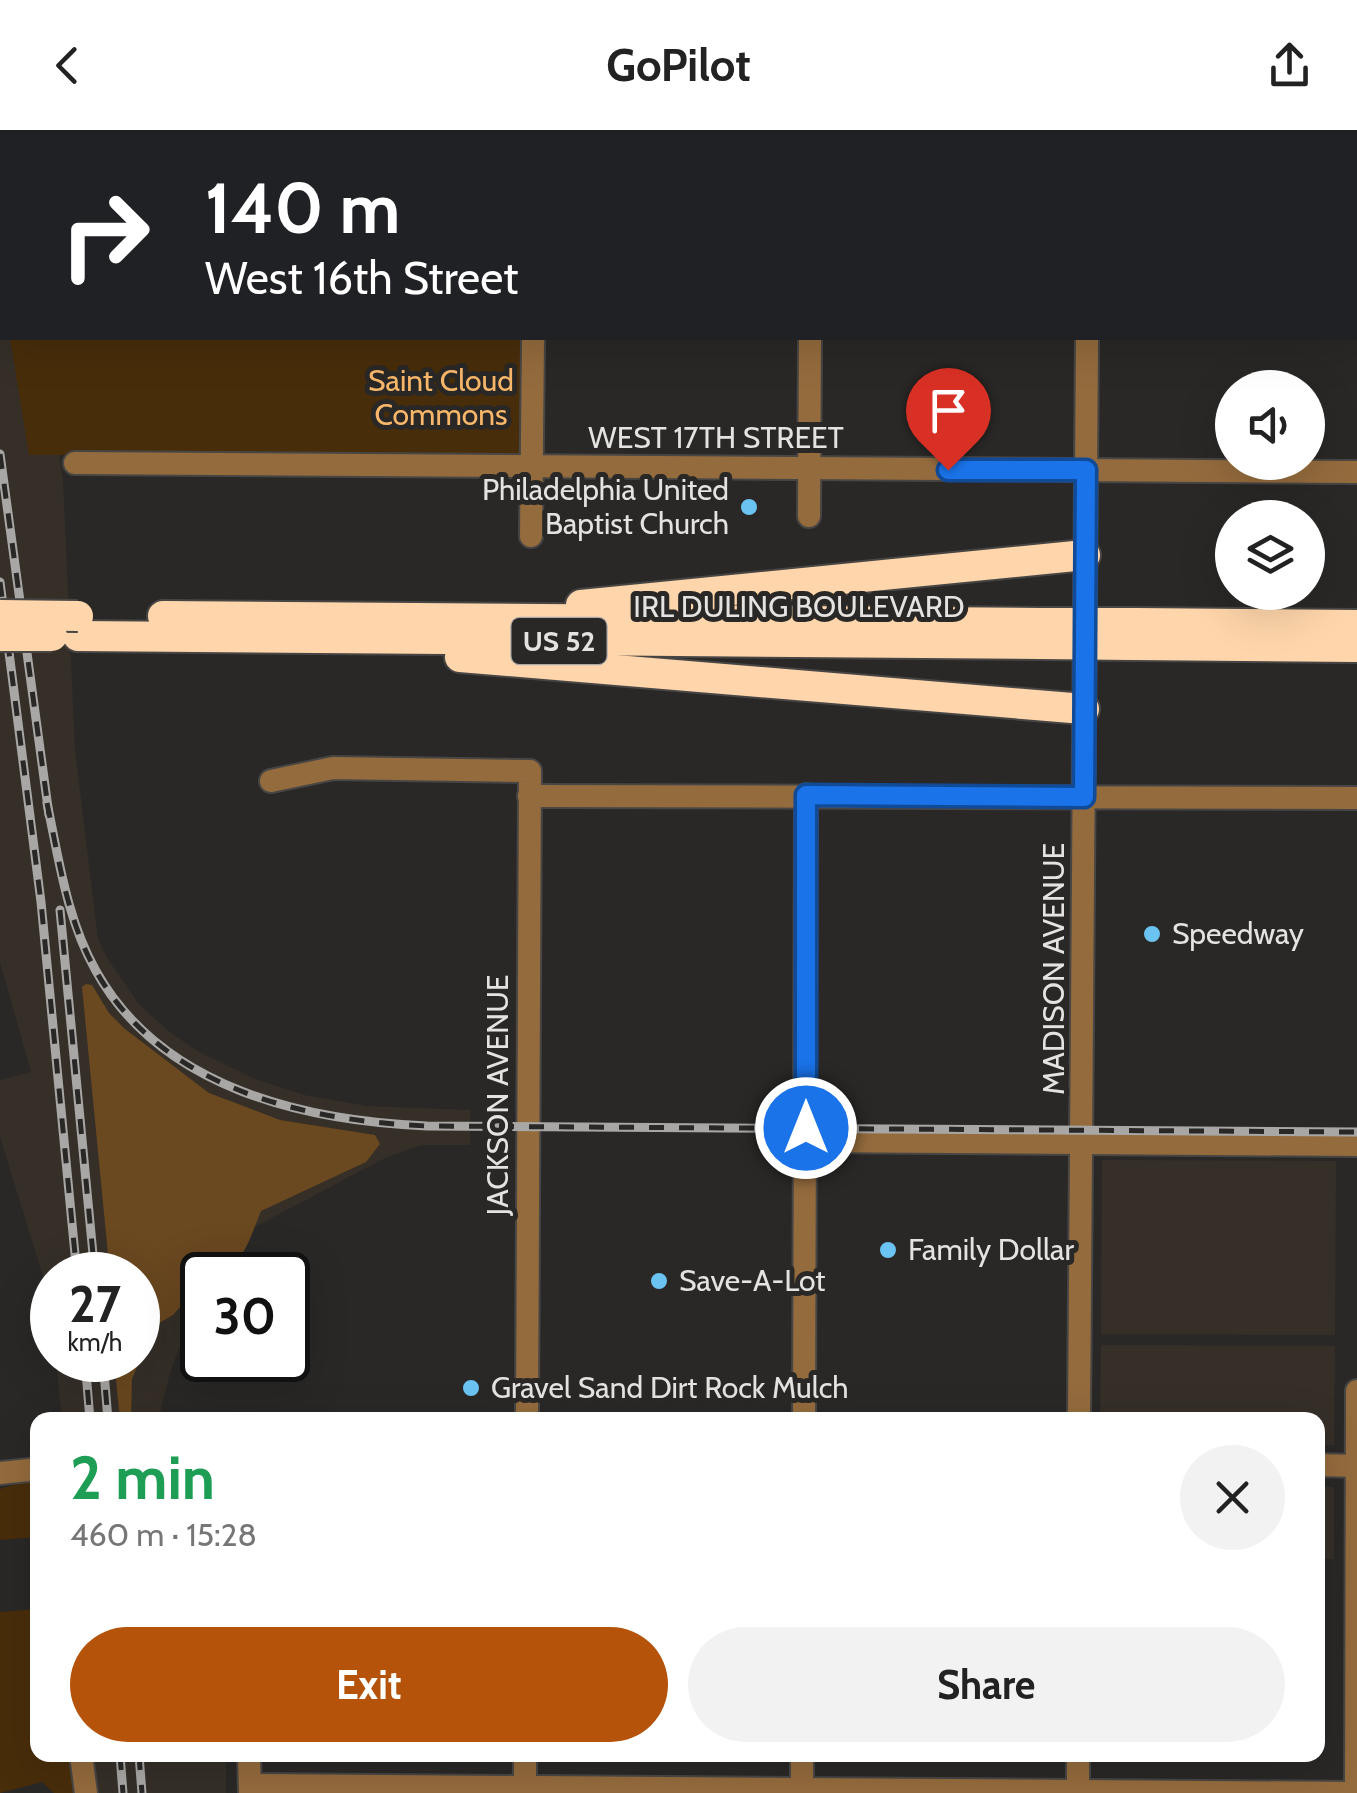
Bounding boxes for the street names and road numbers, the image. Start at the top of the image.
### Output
street label: WEST 17TH STREET [588,419,844,456]
street label: IRL DULING BOULEVARD [633,588,965,625]
road number: US 52 [512,618,606,664]
street label: MADISON AVENUE [1035,843,1072,1095]
street label: JACKSON AVENUE [479,975,516,1216]

